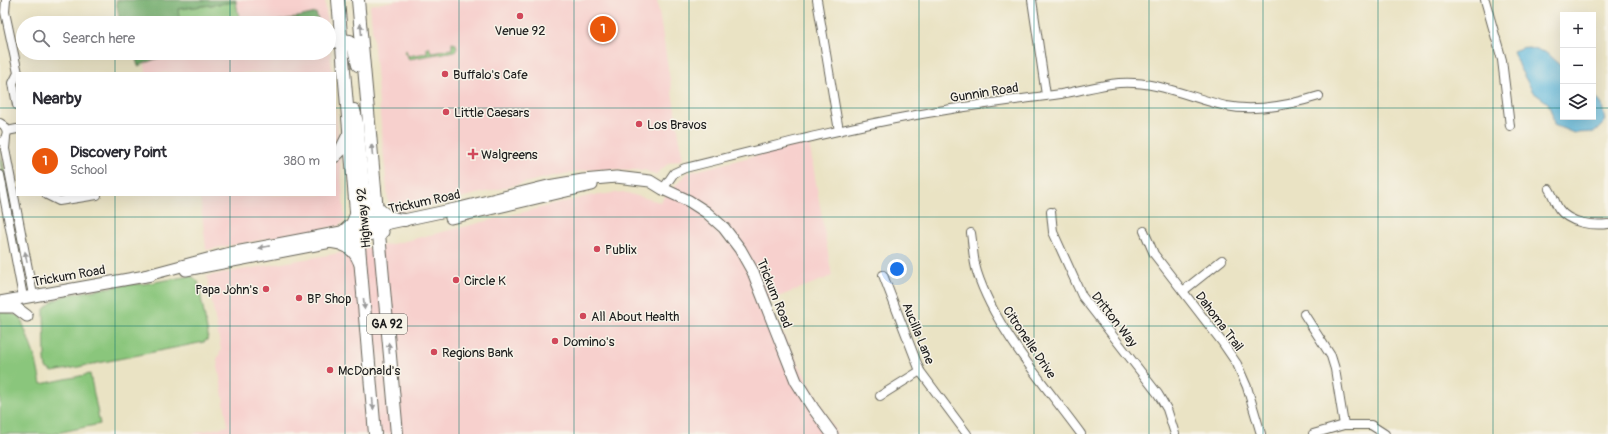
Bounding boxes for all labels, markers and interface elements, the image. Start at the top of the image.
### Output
marker: Venue 92 [515,11,525,21]
map controls [1560,12,1596,120]
button: + [1560,12,1596,48]
pin: 1 [590,14,616,44]
search box [16,16,336,60]
one-way arrow [357,23,364,35]
place label: Venue 92 [494,23,546,39]
icon: search [30,27,52,49]
text: Search here [62,29,135,48]
button: − [1560,48,1596,84]
place label: Buffalo's Cafe [453,67,528,83]
marker: Buffalo's Cafe [440,69,450,79]
street label: Gunnin Road [949,80,1020,106]
button: layers [1560,84,1596,120]
text: Nearby [32,88,81,109]
place label: Little Caesars [454,105,529,121]
marker: Little Caesars [441,107,451,117]
place label: Los Bravos [647,117,707,133]
marker: Los Bravos [634,119,644,129]
text: Discovery Point [70,143,167,162]
one-way arrow [368,144,375,156]
place label: Walgreens [481,147,538,163]
marker: Walgreens [468,149,478,159]
text: 1 [42,153,48,169]
text: 380 m [283,153,320,169]
text: School [70,162,107,178]
street label: Highway 92 [353,187,375,249]
street label: Trickum Road [387,187,462,217]
place label: Publix [605,242,637,258]
one-way arrow [258,244,270,250]
marker: Publix [592,244,602,254]
one-way arrow [22,251,28,263]
street label: Trickum Road [753,256,795,330]
your location [887,259,907,279]
street label: Trickum Road [32,262,107,290]
place label: Circle K [464,273,506,289]
marker: Circle K [451,275,461,285]
place label: Papa John's [195,282,258,298]
marker: Papa John's [261,284,271,294]
street label: Dritton Way [1088,289,1141,351]
street label: Dahoma Trail [1192,289,1247,354]
place label: BP Shop [307,291,351,307]
marker: BP Shop [294,293,304,303]
one-way arrow [361,298,368,310]
street label: Aucilla Lane [898,300,938,367]
street label: Citronelle Drive [999,303,1060,382]
place label: All About Health [591,309,679,325]
marker: All About Health [578,311,588,321]
road number: GA 92 [367,314,407,334]
place label: Domino's [563,334,615,350]
marker: Domino's [550,336,560,346]
one-way arrow [385,342,392,354]
place label: Regions Bank [442,345,514,361]
marker: Regions Bank [429,347,439,357]
place label: McDonald's [338,363,400,379]
marker: McDonald's [325,365,335,375]
one-way arrow [369,398,376,410]

